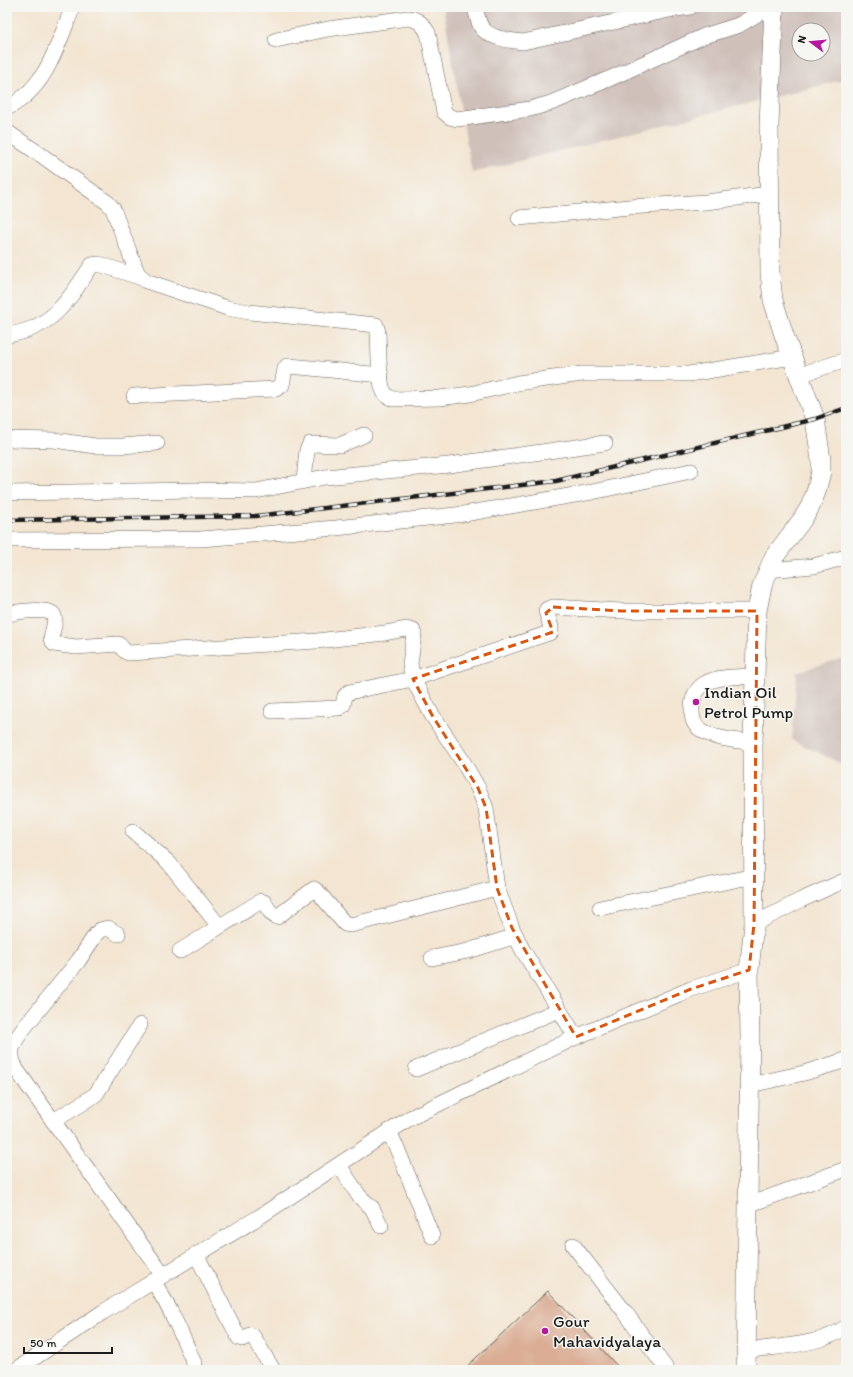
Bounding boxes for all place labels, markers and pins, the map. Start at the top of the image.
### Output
place label: Indian Oil Petrol Pump [704,682,793,722]
marker: Indian Oil Petrol Pump [691,697,701,707]
place label: Gour Mahavidyalaya [553,1311,661,1351]
marker: Gour Mahavidyalaya [540,1326,550,1336]

